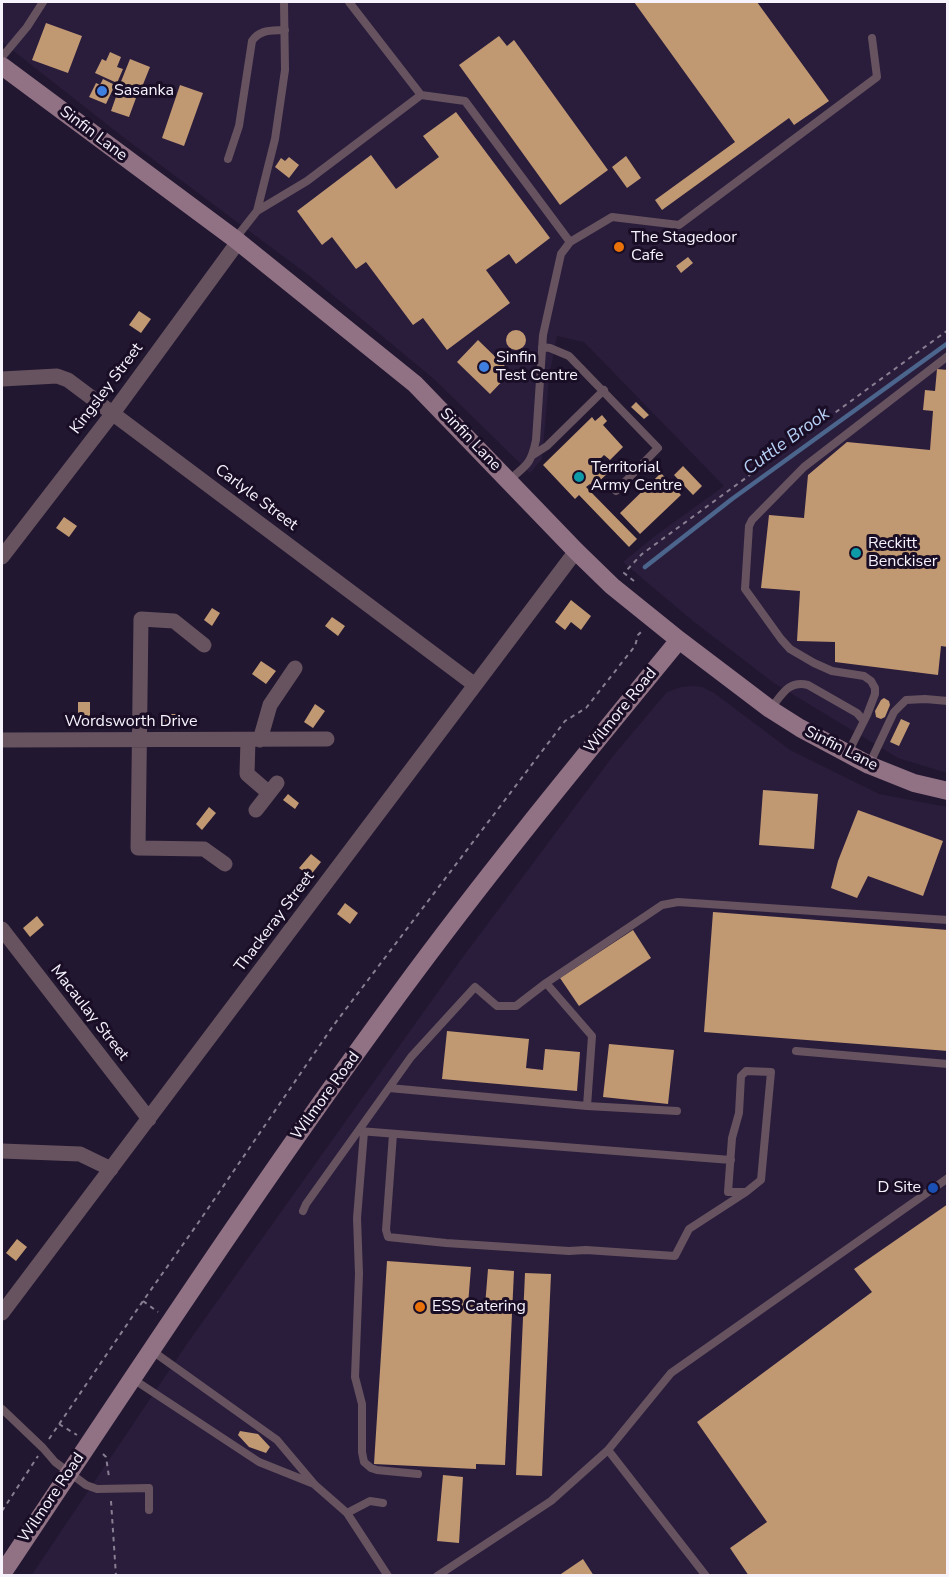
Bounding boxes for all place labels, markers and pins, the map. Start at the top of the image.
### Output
place label: Sasanka [114,81,174,101]
marker: Sasanka [95,84,109,98]
place label: The Stagedoor Cafe [631,228,737,266]
marker: The Stagedoor Cafe [612,240,626,254]
place label: Sinfin Test Centre [496,348,578,386]
marker: Sinfin Test Centre [477,360,491,374]
place label: Territorial Army Centre [591,458,682,496]
marker: Territorial Army Centre [572,470,586,484]
place label: Reckitt Benckiser [868,534,937,572]
marker: Reckitt Benckiser [849,546,863,560]
place label: D Site [877,1178,921,1198]
marker: D Site [926,1181,940,1195]
place label: ESS Catering [432,1297,526,1317]
marker: ESS Catering [413,1300,427,1314]

